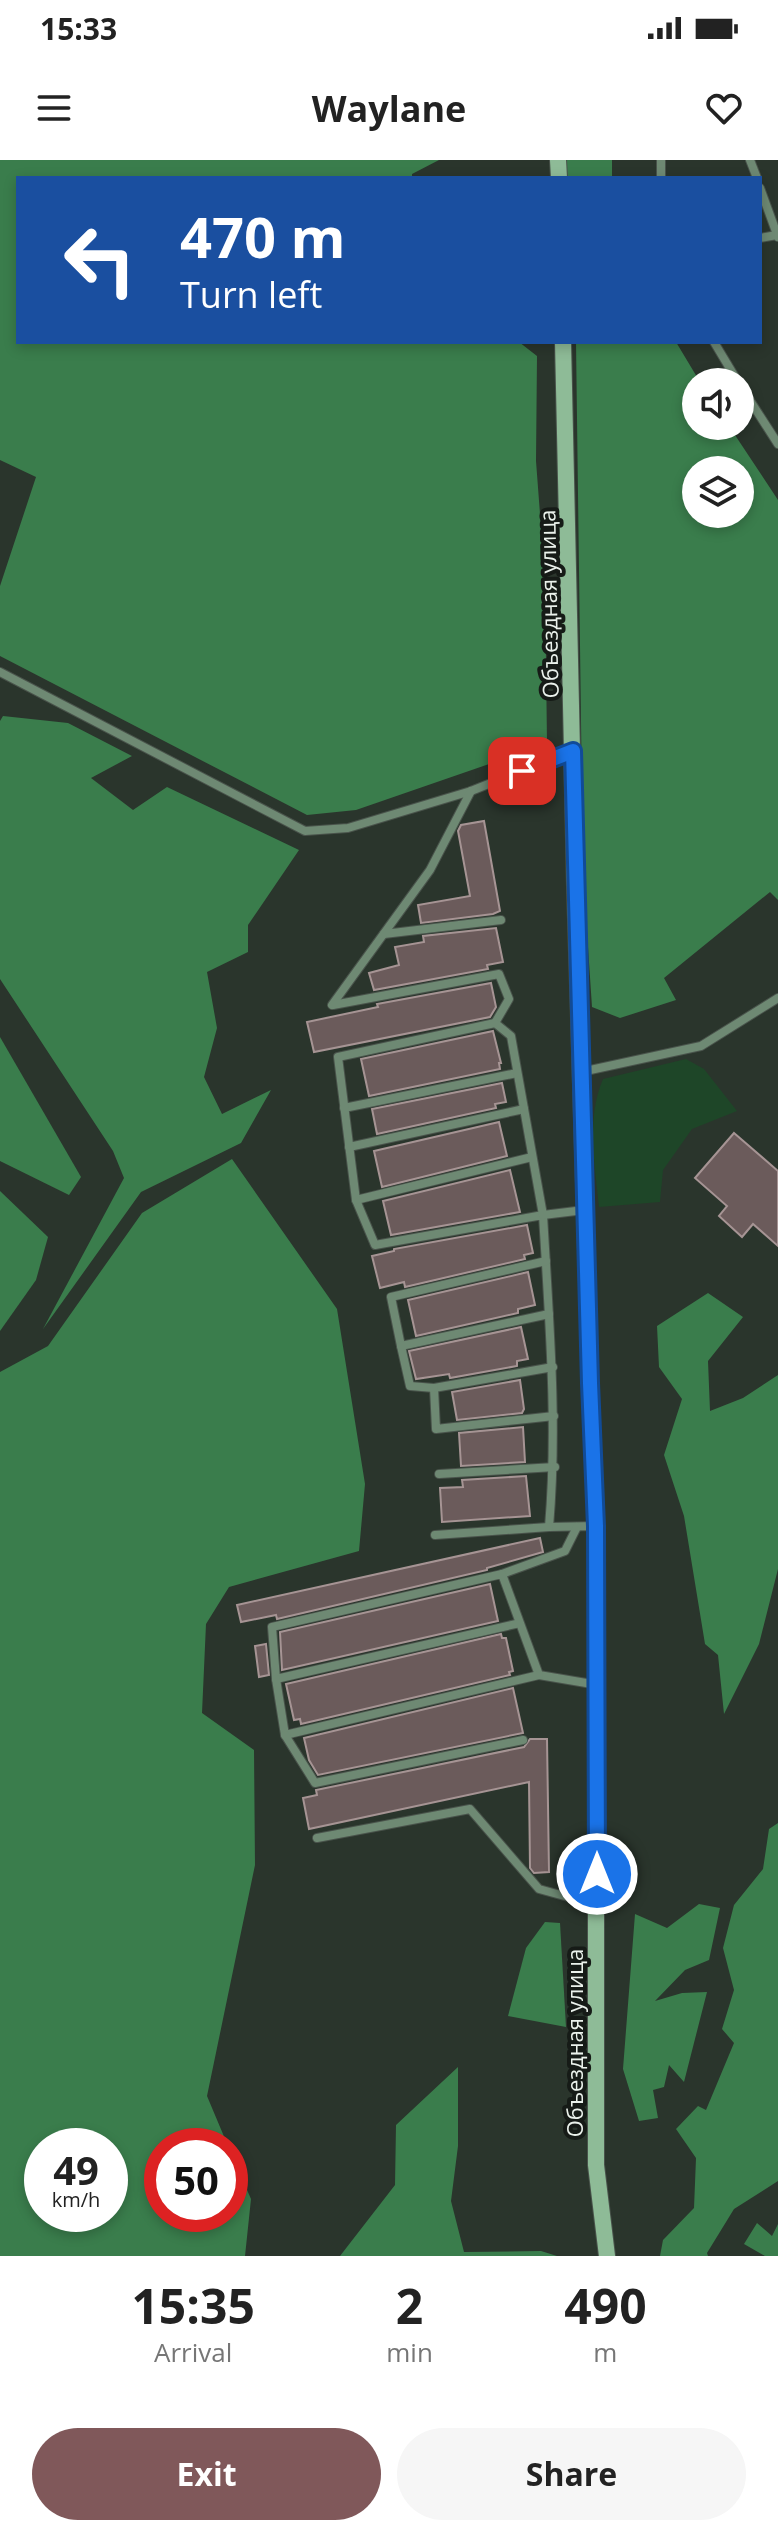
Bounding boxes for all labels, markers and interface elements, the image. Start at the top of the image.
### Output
text: 15:33 [40,8,117,49]
text: Waylane [312,84,466,133]
icon: menu [32,86,76,130]
icon: heart [702,86,746,130]
text: 470 m [180,198,346,274]
icon: left [48,208,152,312]
text: Turn left [180,270,322,319]
map controls [682,368,754,528]
button: sound [682,368,754,440]
button: layers [682,456,754,528]
street label: Объездная улица [531,509,565,699]
pin [488,737,556,805]
icon: arrive [500,749,544,793]
position arrow [555,1832,639,1916]
street label: Объездная улица [559,1949,589,2137]
speed limit sign: 50 [144,2128,248,2232]
text: 49 [53,2142,99,2197]
text: km/h [52,2186,100,2213]
text: 15:35 [131,2273,255,2338]
text: 2 [396,2273,423,2338]
text: 490 [564,2273,647,2338]
text: Arrival [154,2334,232,2370]
text: min [386,2334,433,2370]
text: m [593,2334,617,2370]
button: Exit [32,2428,381,2520]
button: Share [397,2428,746,2520]

